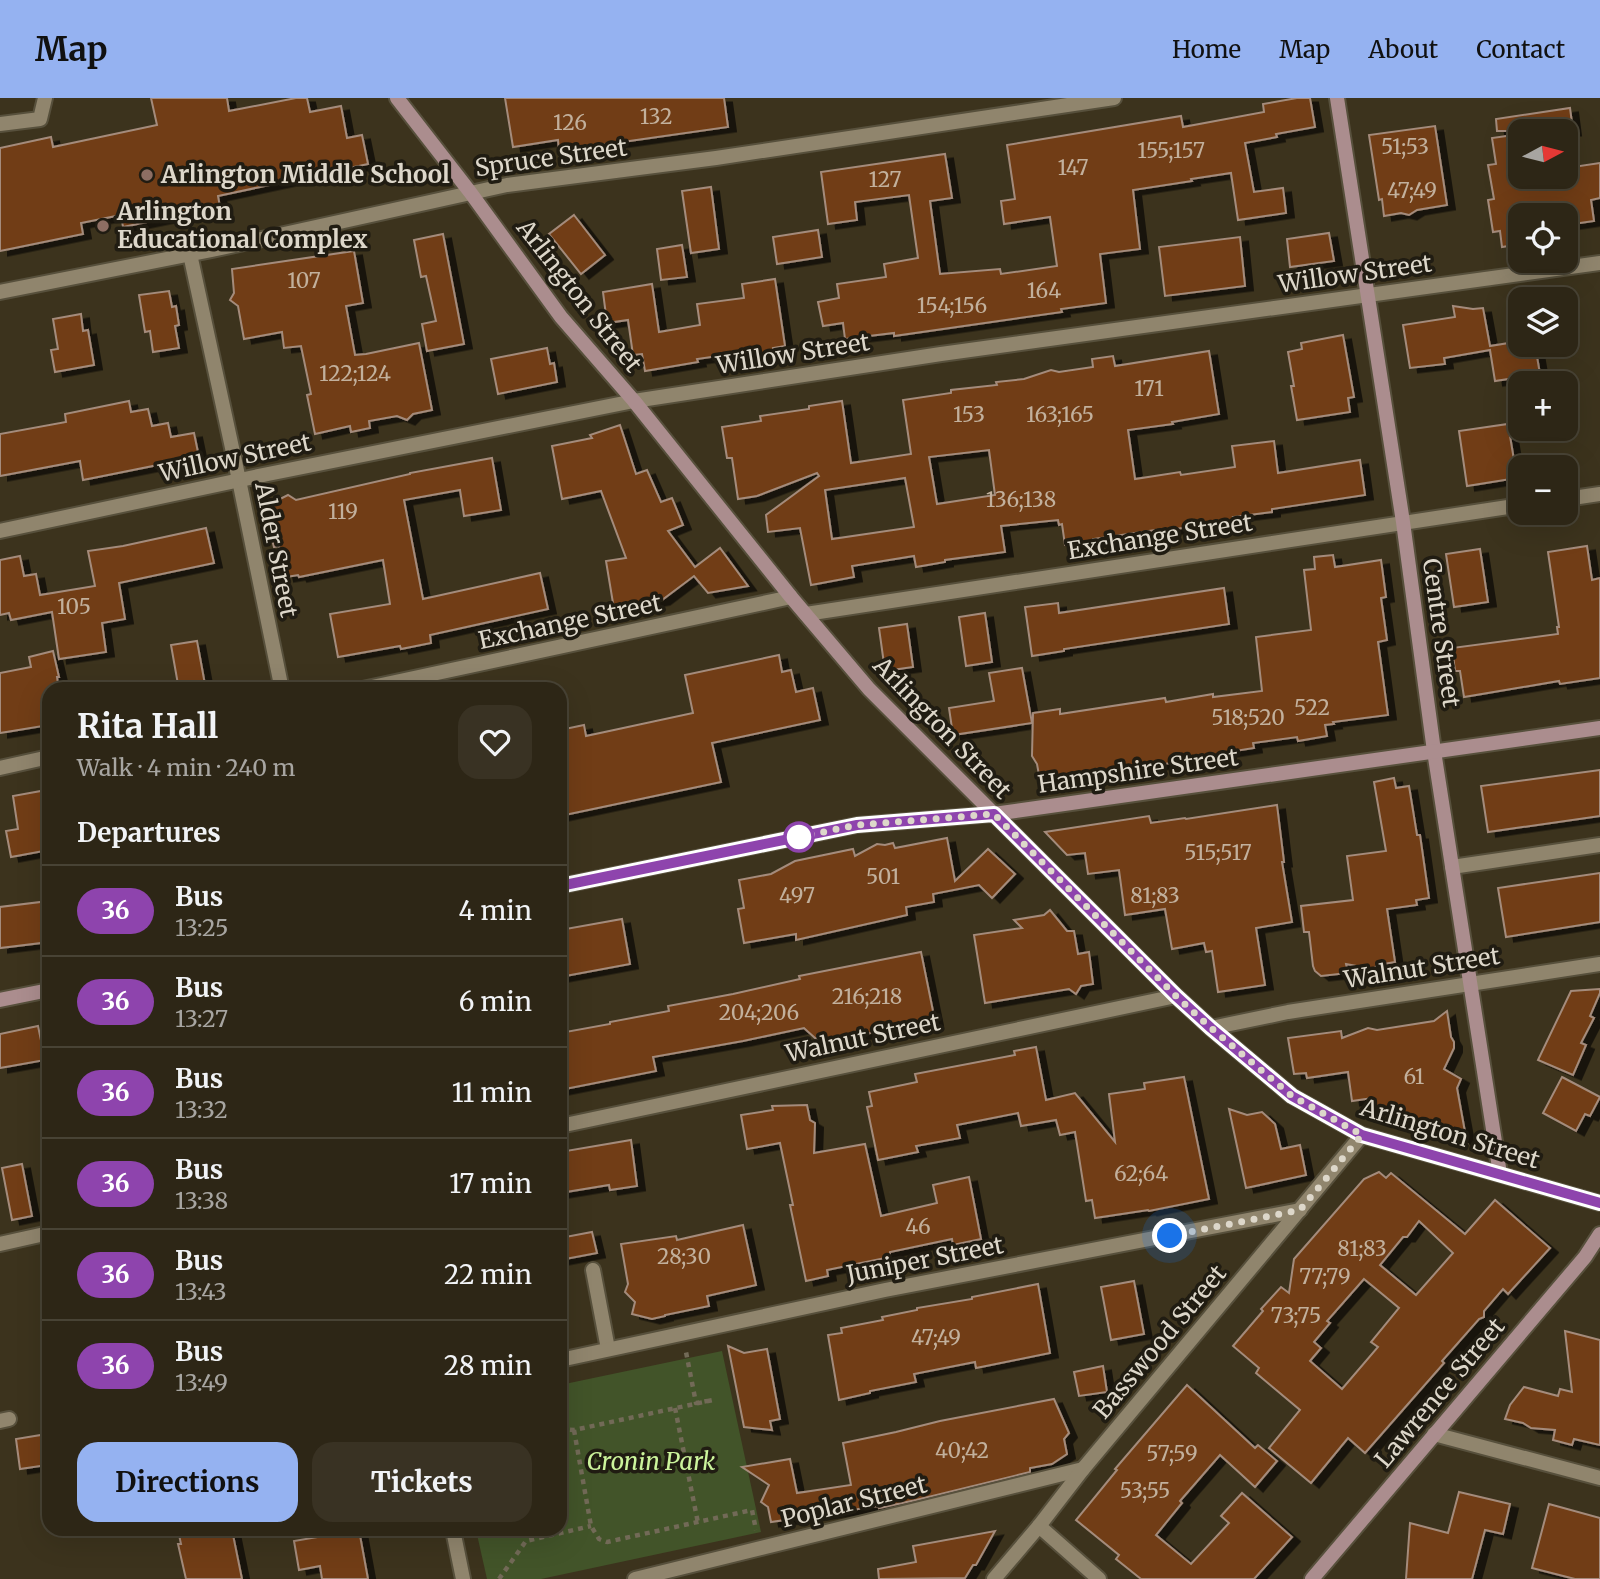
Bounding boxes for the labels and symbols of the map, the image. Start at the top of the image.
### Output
house number: 132 [640,103,672,130]
house number: 126 [553,109,587,136]
north arrow [1508,119,1578,189]
street label: Spruce Street [473,131,630,184]
house number: 51;53 [1381,133,1429,160]
house number: 155;157 [1137,137,1205,164]
house number: 147 [1057,154,1089,181]
place label: Arlington Middle School [160,159,450,190]
house number: 127 [869,166,902,193]
marker: Arlington Middle School [139,167,155,183]
house number: 47;49 [1387,177,1437,204]
place label: Arlington Educational Complex [116,196,368,255]
street label: Arlington Street [509,212,649,379]
marker: Arlington Educational Complex [95,218,111,234]
street label: Willow Street [1275,247,1434,300]
house number: 107 [287,267,321,294]
house number: 164 [1027,277,1061,304]
house number: 154;156 [917,292,987,319]
street label: Willow Street [713,326,872,381]
house number: 122;124 [319,360,391,387]
house number: 171 [1134,375,1164,402]
house number: 153 [953,401,985,428]
house number: 163;165 [1026,401,1094,428]
street label: Willow Street [155,426,315,489]
street label: Alder Street [248,479,305,621]
house number: 136;138 [986,486,1056,513]
house number: 119 [328,498,358,525]
street label: Exchange Street [1065,507,1255,566]
street label: Centre Street [1416,557,1467,710]
street label: Exchange Street [475,587,665,656]
house number: 105 [57,593,91,620]
street label: Arlington Street [866,649,1019,806]
house number: 522 [1294,694,1330,721]
house number: 518;520 [1211,704,1285,731]
street label: Hampshire Street [1036,741,1241,800]
unlabelled marker [784,822,814,852]
house number: 515;517 [1184,839,1252,866]
house number: 501 [866,863,900,890]
house number: 497 [779,882,815,909]
house number: 81;83 [1130,882,1180,909]
street label: Walnut Street [1341,940,1503,995]
house number: 216;218 [832,983,902,1010]
house number: 204;206 [719,999,799,1026]
street label: Walnut Street [782,1006,944,1069]
house number: 61 [1404,1063,1424,1090]
street label: Arlington Street [1356,1091,1544,1176]
house number: 62;64 [1114,1160,1168,1187]
house number: 46 [905,1213,931,1240]
your location [1152,1218,1187,1253]
street label: Juniper Street [843,1229,1007,1290]
house number: 81;83 [1337,1235,1387,1262]
house number: 28;30 [657,1243,711,1270]
street label: Basswood Street [1086,1258,1233,1425]
house number: 77;79 [1299,1263,1351,1290]
house number: 73;75 [1271,1302,1321,1329]
street label: Lawrence Street [1368,1311,1512,1474]
house number: 47;49 [911,1324,961,1351]
house number: 40;42 [935,1437,989,1464]
house number: 57;59 [1146,1440,1198,1467]
park label: Cronin Park [587,1446,715,1477]
street label: Poplar Street [778,1468,931,1535]
house number: 53;55 [1120,1477,1170,1504]

